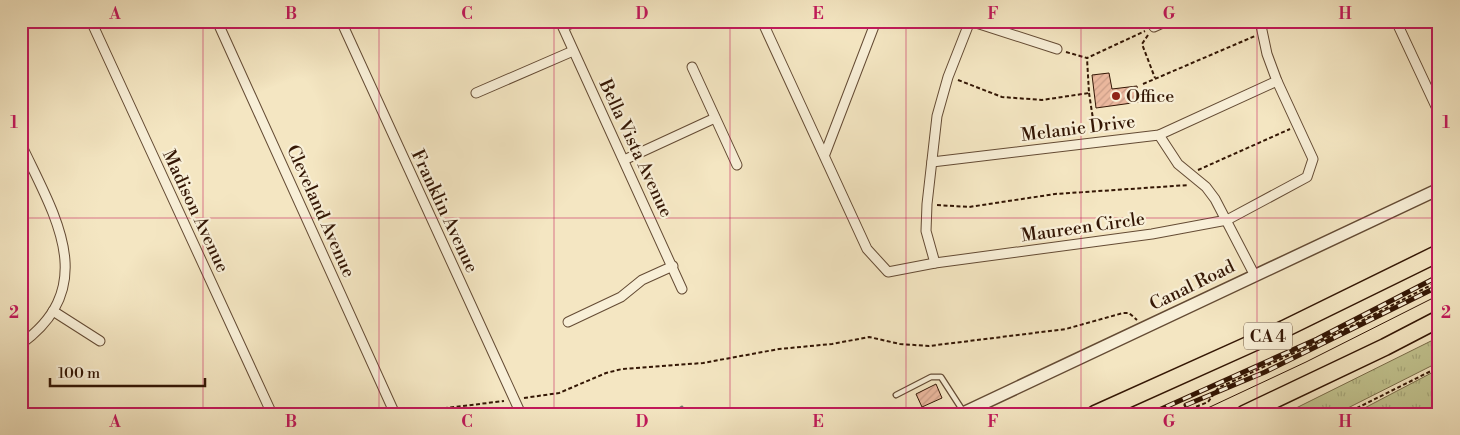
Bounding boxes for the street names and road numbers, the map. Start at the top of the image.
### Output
street label: Bella Vista Avenue [593,75,678,221]
street label: Melanie Drive [1020,110,1136,147]
street label: Cleveland Avenue [281,141,360,281]
street label: Madison Avenue [157,146,234,276]
street label: Franklin Avenue [406,146,483,277]
street label: Maureen Circle [1020,207,1146,248]
street label: Canal Road [1146,255,1239,316]
road number: CA 4 [1244,322,1292,350]

